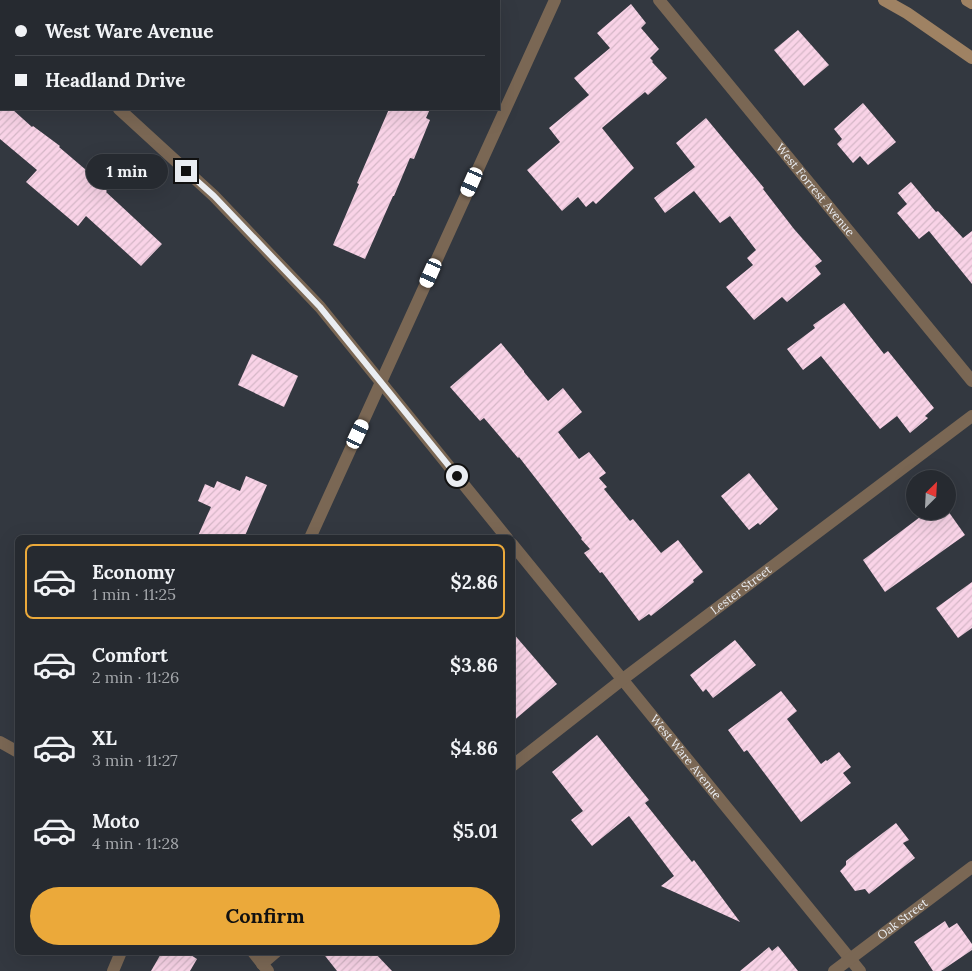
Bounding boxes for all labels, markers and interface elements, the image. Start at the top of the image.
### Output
text: West Ware Avenue [45,19,213,43]
text: Headland Drive [45,68,185,92]
street label: West Forrest Avenue [773,140,858,240]
callout: 1 min [86,154,168,188]
route end [175,160,197,182]
text: 1 min [107,161,147,181]
car [459,165,484,199]
car [418,256,443,290]
car [344,417,371,451]
route start [446,465,468,487]
north arrow [906,470,956,520]
map controls [906,470,956,520]
icon: car [32,559,77,604]
text: Economy [92,560,175,584]
street label: Lester Street [707,561,775,617]
text: $2.86 [450,570,498,594]
text: 1 min · 11:25 [92,584,176,604]
icon: car [32,642,77,687]
text: Comfort [92,643,168,667]
text: $3.86 [450,653,498,677]
text: 2 min · 11:26 [92,667,179,687]
street label: West Ware Avenue [647,712,725,803]
icon: car [32,725,77,770]
text: XL [92,726,117,750]
text: $4.86 [450,736,498,760]
text: 3 min · 11:27 [92,750,178,770]
icon: car [32,808,77,853]
text: Moto [92,809,139,833]
text: $5.01 [453,819,498,843]
text: 4 min · 11:28 [92,833,179,853]
button: Confirm [30,887,500,945]
street label: Oak Street [874,895,931,943]

